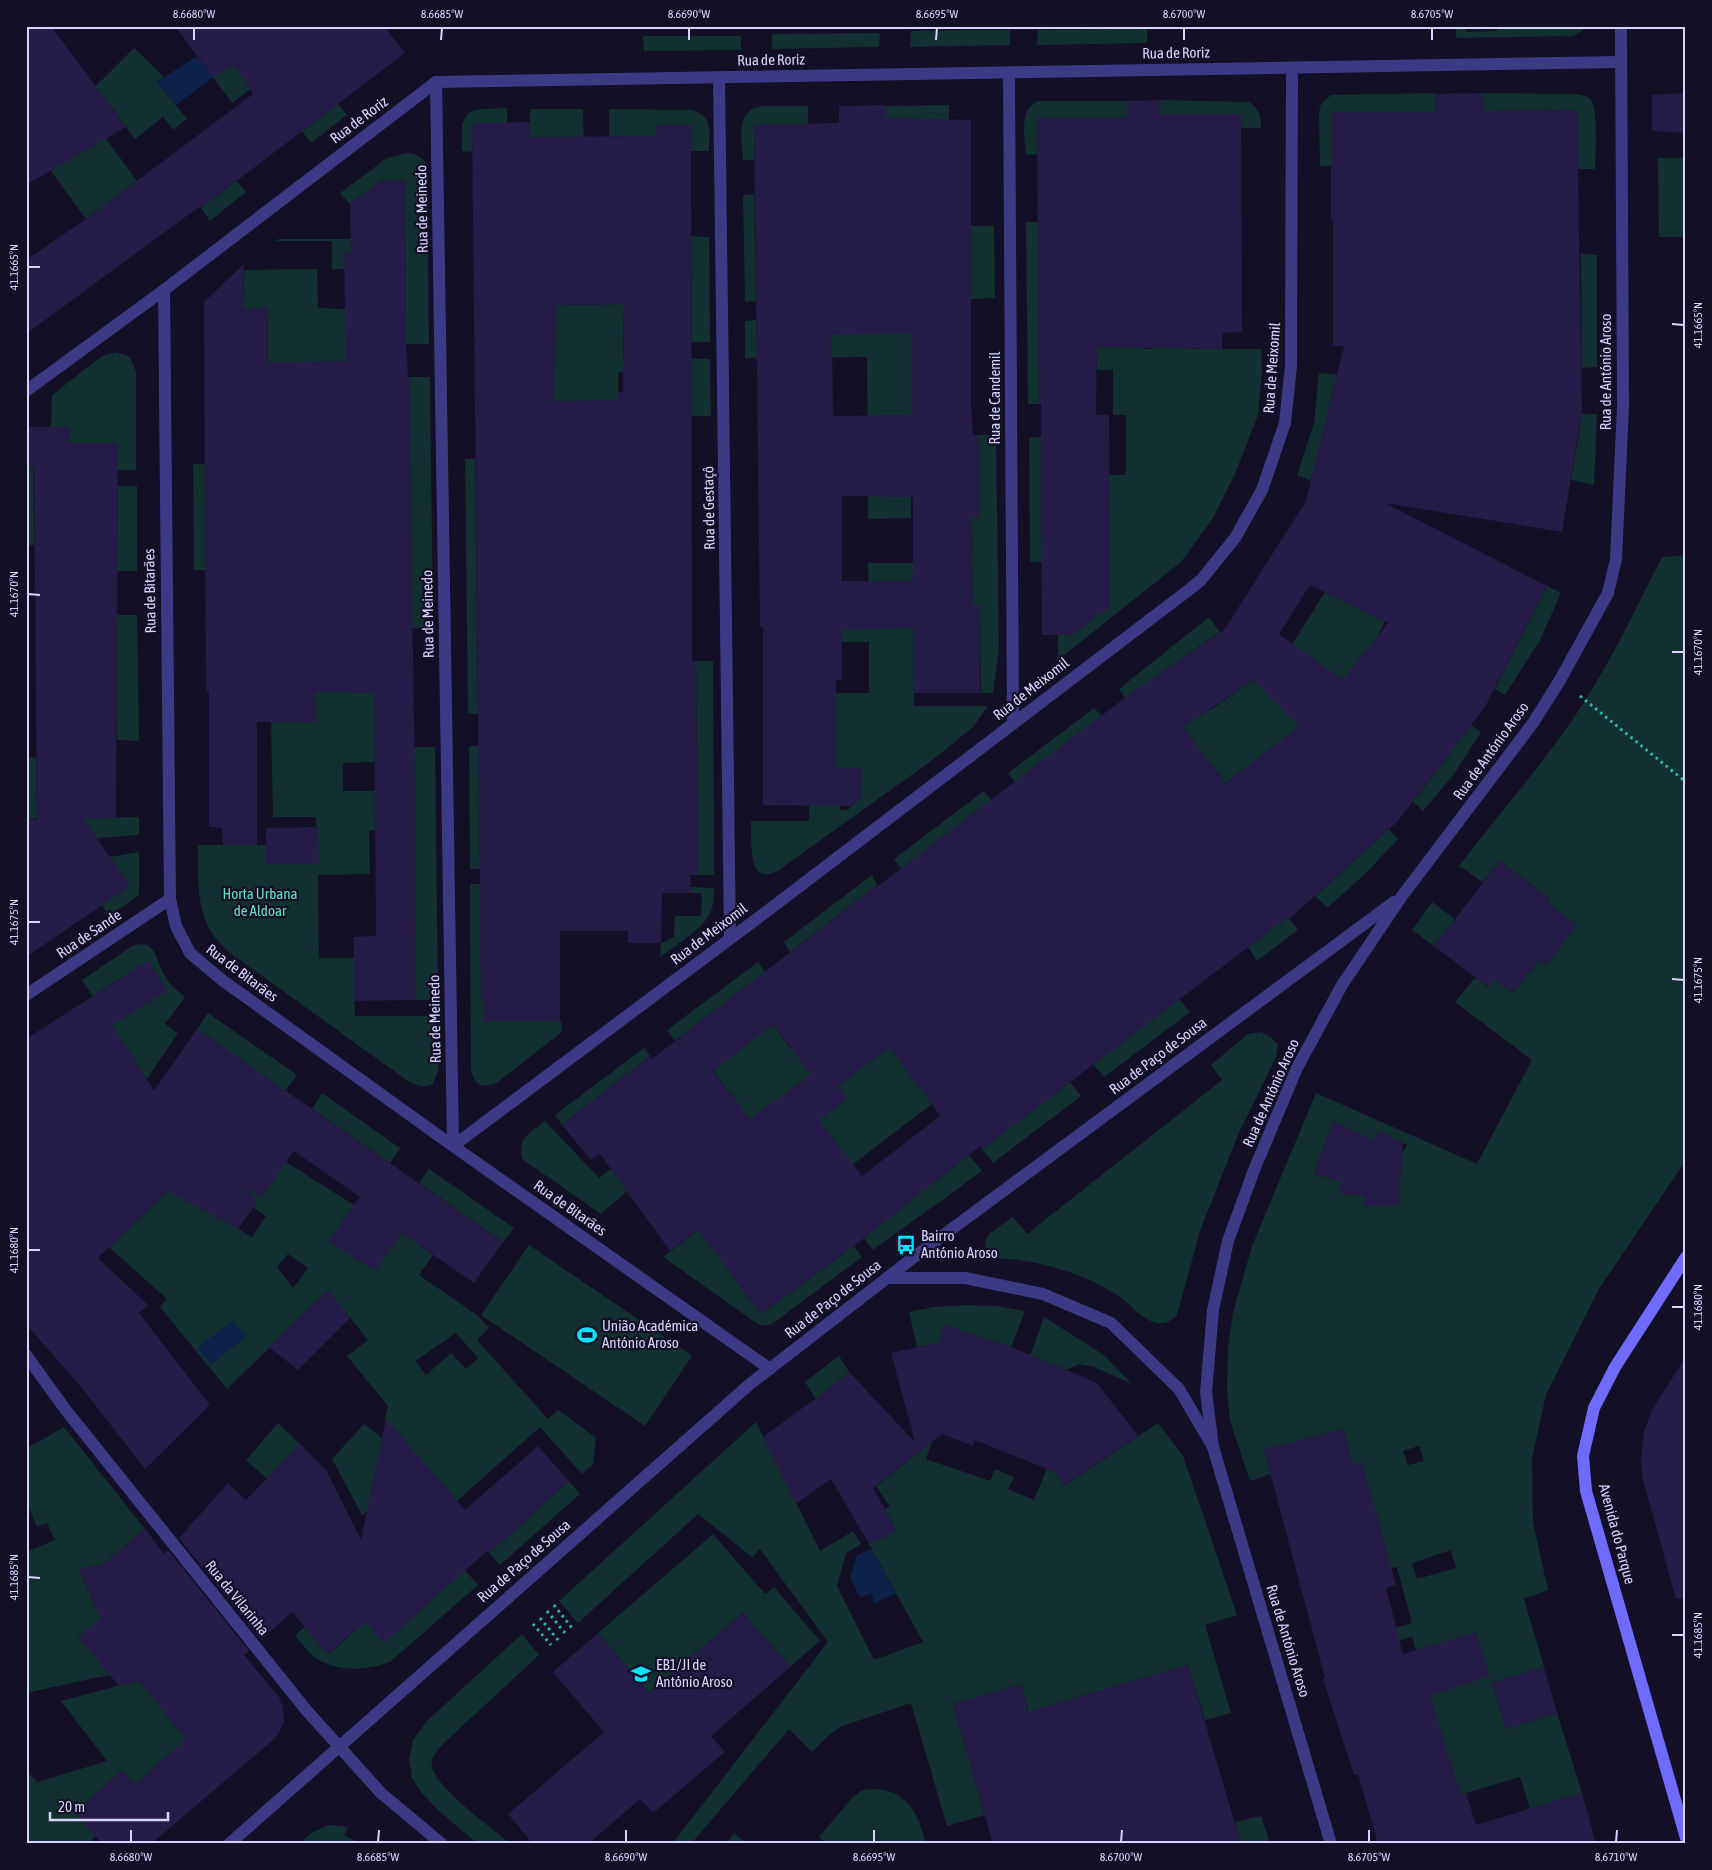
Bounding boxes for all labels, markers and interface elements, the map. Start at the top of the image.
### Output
text: 8.6680°W [173,7,215,21]
text: 8.6685°W [421,7,463,21]
text: 8.6690°W [668,7,710,21]
text: 8.6695°W [916,7,958,21]
text: 8.6700°W [1163,7,1205,21]
text: 8.6705°W [1411,7,1453,21]
street label: Rua de Roriz [1142,43,1211,62]
street label: Rua de Roriz [737,50,806,69]
street label: Rua de Roriz [327,92,391,147]
street label: Rua de Meinedo [412,165,431,253]
text: 41.1665°N [7,244,21,290]
text: 41.1665°N [1691,302,1705,348]
street label: Rua de António Aroso [1597,314,1614,430]
street label: Rua de Meixomil [1260,322,1283,414]
street label: Rua de Candemil [986,352,1003,444]
street label: Rua de Gestaçô [699,466,718,550]
street label: Rua de Bitarães [140,548,159,634]
street label: Rua de Meinedo [418,570,437,658]
text: 41.1670°N [7,571,21,617]
text: 41.1670°N [1691,629,1705,675]
street label: Rua de Meixomil [990,654,1072,723]
street label: Rua de António Aroso [1449,699,1532,803]
park label: Horta Urbana de Aldoar [222,885,298,919]
text: 41.1675°N [7,899,21,945]
street label: Rua de Meixomil [667,899,750,968]
street label: Rua de Sande [53,906,124,961]
street label: Rua de Bitarães [203,940,281,1005]
text: 41.1675°N [1691,957,1705,1003]
street label: Rua de Meinedo [425,975,444,1063]
street label: Rua de Paço de Sousa [1106,1014,1210,1098]
street label: Rua de António Aroso [1239,1036,1302,1150]
street label: Rua de Bitarães [531,1176,610,1239]
text: 41.1680°N [7,1227,21,1273]
place label: Bairro António Aroso [921,1227,998,1261]
bus stop icon: Bairro António Aroso [895,1234,917,1256]
street label: Rua de Paço de Sousa [781,1256,884,1341]
text: 41.1680°N [1691,1284,1705,1330]
place label: União Académica António Aroso [602,1317,698,1351]
sports icon: União Académica António Aroso [576,1324,598,1346]
street label: Avenida do Parque [1596,1482,1639,1586]
street label: Rua de Paço de Sousa [474,1516,574,1606]
text: 41.1685°N [7,1554,21,1600]
street label: Rua da Vilarinha [202,1557,273,1638]
street label: Rua de António Aroso [1263,1583,1314,1699]
text: 41.1685°N [1691,1612,1705,1658]
place label: EB1/JI de António Aroso [656,1656,733,1690]
school or university icon: EB1/JI de António Aroso [630,1663,652,1685]
scale bar [50,1790,168,1822]
text: 20 m [58,1798,85,1815]
text: 8.6680°W [110,1850,152,1864]
text: 8.6685°W [357,1850,399,1864]
text: 8.6690°W [605,1850,647,1864]
text: 8.6695°W [853,1850,895,1864]
text: 8.6700°W [1100,1850,1142,1864]
text: 8.6705°W [1348,1850,1390,1864]
text: 8.6710°W [1595,1850,1637,1864]

